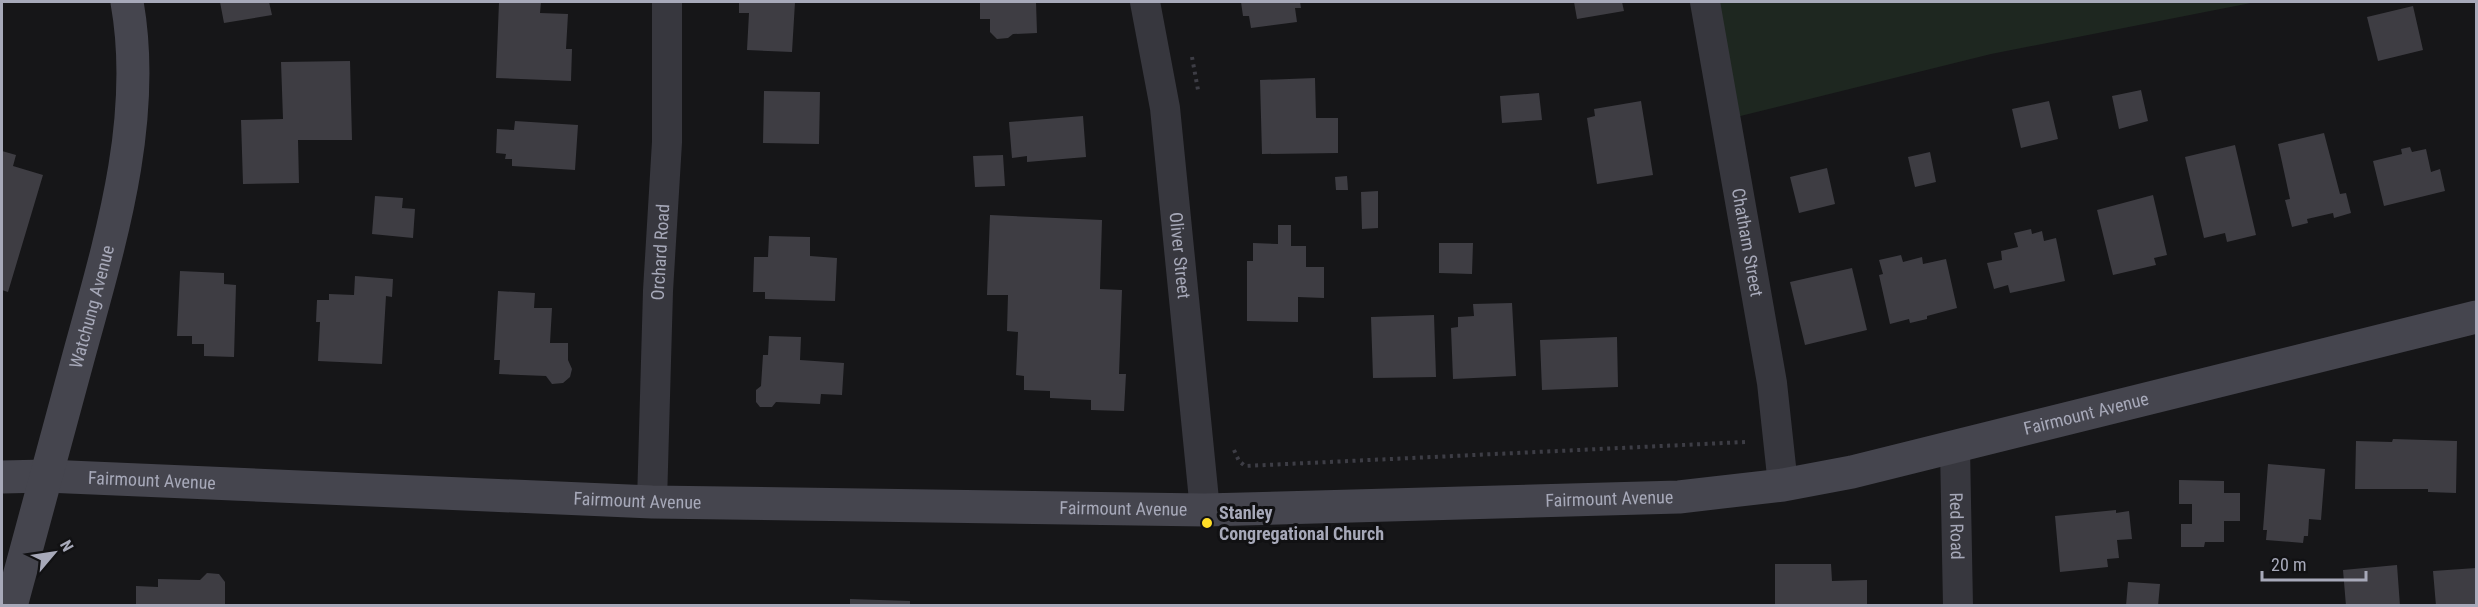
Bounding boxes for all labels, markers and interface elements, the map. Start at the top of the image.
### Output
street label: Chatham Street [1728,186,1768,298]
street label: Orchard Road [647,203,673,301]
street label: Oliver Street [1165,211,1195,300]
street label: Watchung Avenue [65,243,118,371]
street label: Fairmount Avenue [2021,388,2151,439]
street label: Fairmount Avenue [88,467,216,493]
street label: Fairmount Avenue [1545,486,1673,511]
street label: Fairmount Avenue [573,488,702,513]
street label: Red Road [1946,492,1968,560]
street label: Fairmount Avenue [1059,497,1188,520]
place label: Stanley Congregational Church [1219,502,1384,544]
marker: Stanley Congregational Church [1200,516,1214,530]
north arrow [24,523,84,583]
text: N [56,537,77,555]
scale bar [2262,544,2366,582]
text: 20 m [2271,554,2306,575]

